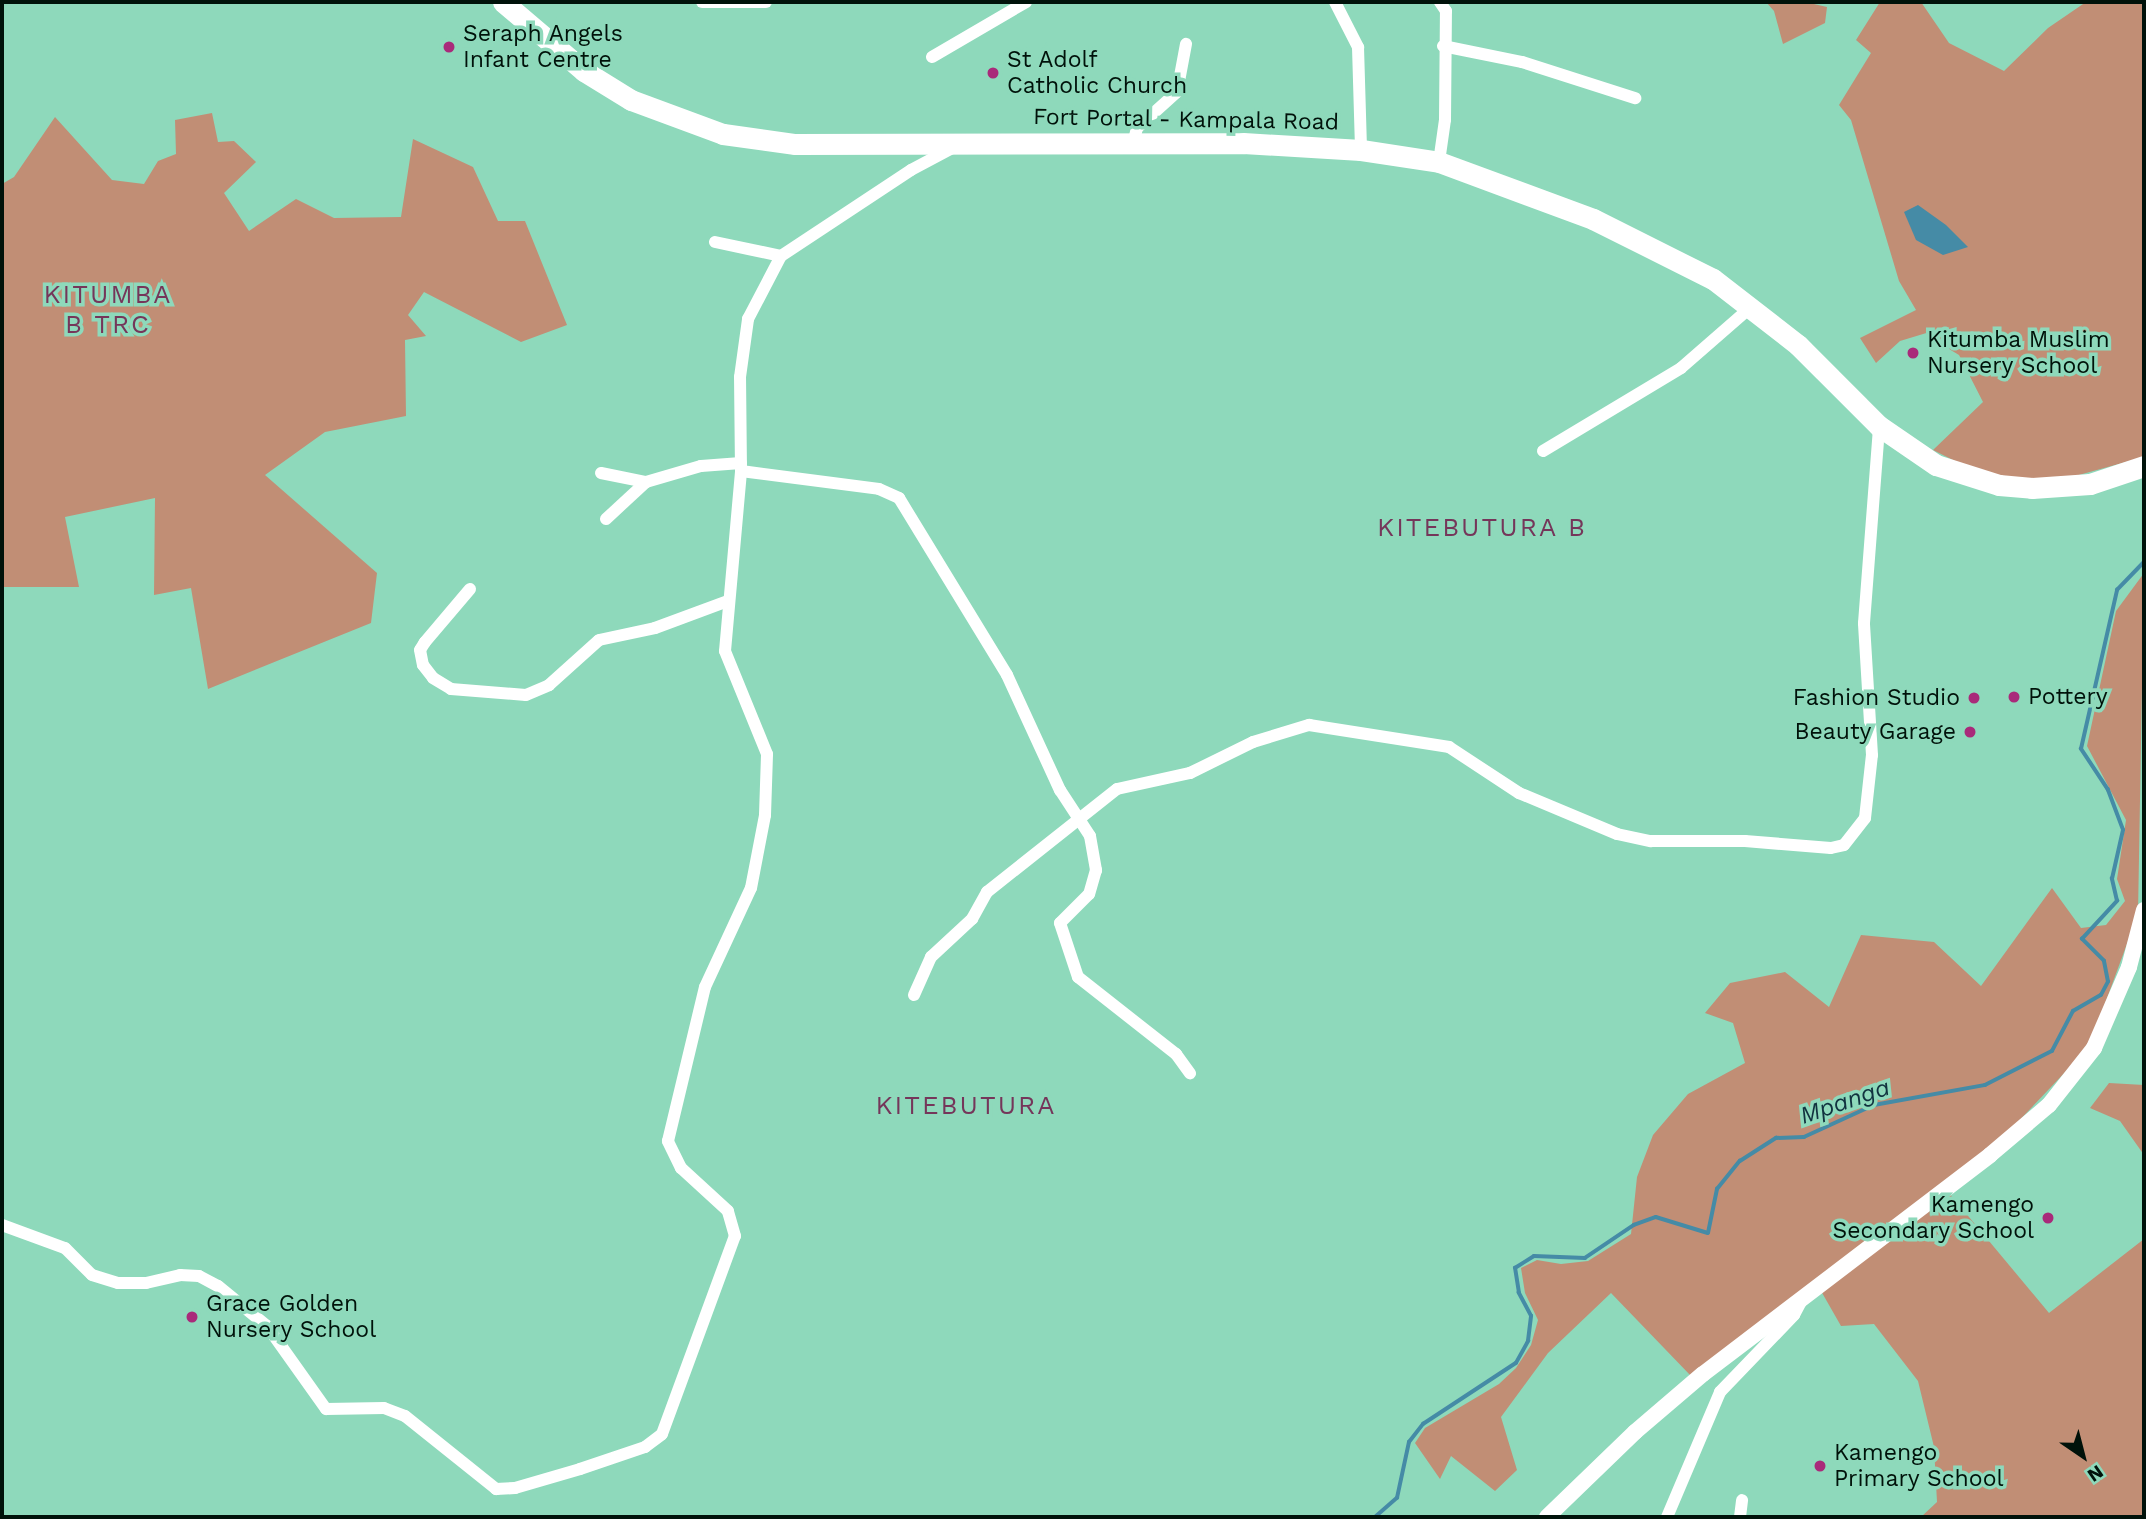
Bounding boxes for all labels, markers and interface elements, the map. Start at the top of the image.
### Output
place label: Seraph Angels Infant Centre [463,20,624,74]
marker: Seraph Angels Infant Centre [441,39,457,55]
place label: St Adolf Catholic Church [1007,46,1187,100]
marker: St Adolf Catholic Church [985,65,1001,81]
street label: Fort Portal - Kampala Road [1032,104,1340,136]
district label: KITUMBA B TRC [44,279,172,340]
place label: Kitumba Muslim Nursery School [1927,326,2110,380]
marker: Kitumba Muslim Nursery School [1905,345,1921,361]
district label: KITEBUTURA B [1378,512,1586,544]
place label: Pottery [2028,683,2108,711]
place label: Fashion Studio [1793,684,1960,712]
marker: Pottery [2006,689,2022,705]
marker: Fashion Studio [1966,690,1982,706]
place label: Beauty Garage [1794,718,1956,746]
marker: Beauty Garage [1962,724,1978,740]
water label: Mpanga [1796,1073,1894,1131]
district label: KITEBUTURA [877,1090,1055,1122]
place label: Kamengo Secondary School [1832,1191,2034,1245]
marker: Kamengo Secondary School [2040,1210,2056,1226]
place label: Grace Golden Nursery School [206,1290,377,1344]
marker: Grace Golden Nursery School [184,1309,200,1325]
north arrow [2048,1421,2118,1491]
place label: Kamengo Primary School [1834,1439,2004,1493]
marker: Kamengo Primary School [1812,1458,1828,1474]
text: N [2083,1460,2108,1487]

